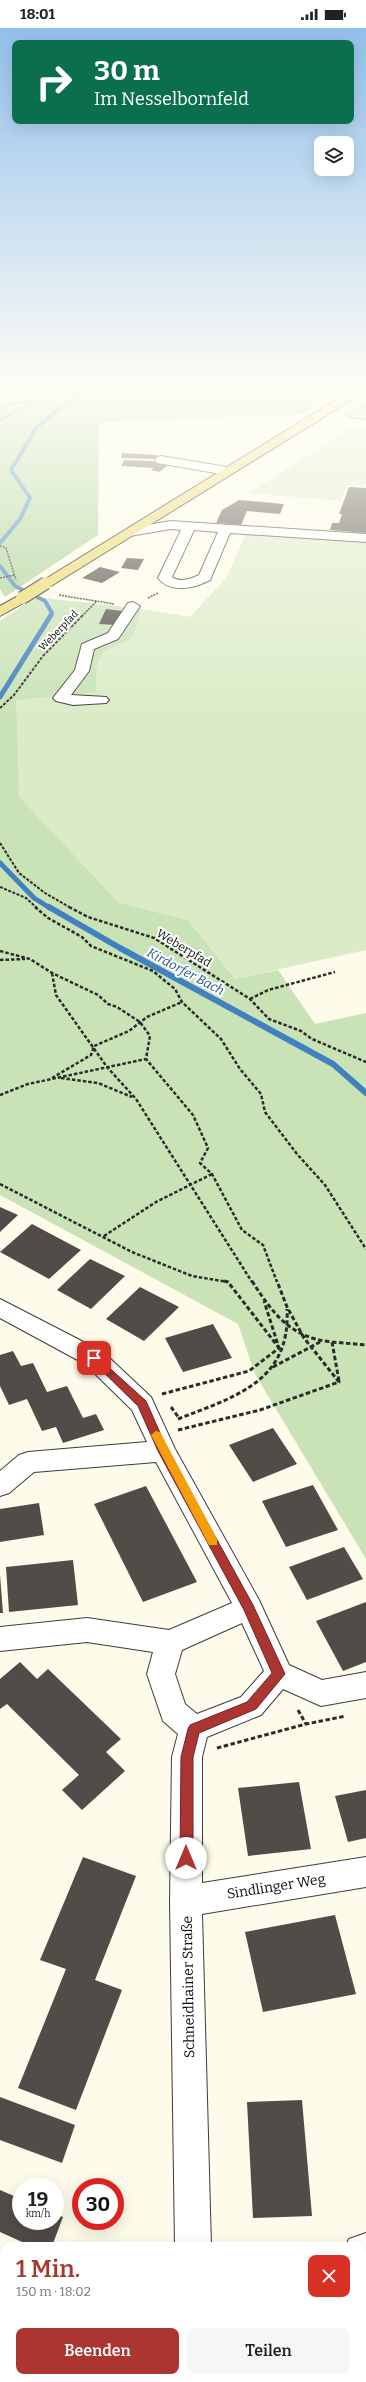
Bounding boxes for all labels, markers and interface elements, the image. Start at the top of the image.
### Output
text: 18:01 [20,5,55,23]
text: 30 m [94,54,160,87]
icon: right [28,56,80,108]
text: Im Nesselbornfeld [94,88,249,110]
map controls [314,136,354,176]
button: layers [314,136,354,176]
street label: Weberpfad [37,608,81,653]
street label: Weberpfad [154,926,214,970]
water label: Kirdorfer Bach [145,945,227,998]
pin [77,1341,111,1375]
icon: arrive [83,1347,105,1369]
position arrow [165,1837,207,1879]
street label: Sindlinger Weg [226,1870,327,1903]
street label: Schneidhainer Straße [179,1916,198,2058]
speed limit sign: 30 [72,2178,124,2230]
text: 19 [28,2187,48,2211]
text: km/h [26,2208,50,2220]
text: 1 Min. [16,2255,80,2283]
button: close [308,2255,350,2297]
text: 150 m · 18:02 [16,2284,91,2299]
button: Beenden [16,2328,179,2374]
button: Teilen [187,2328,350,2374]

